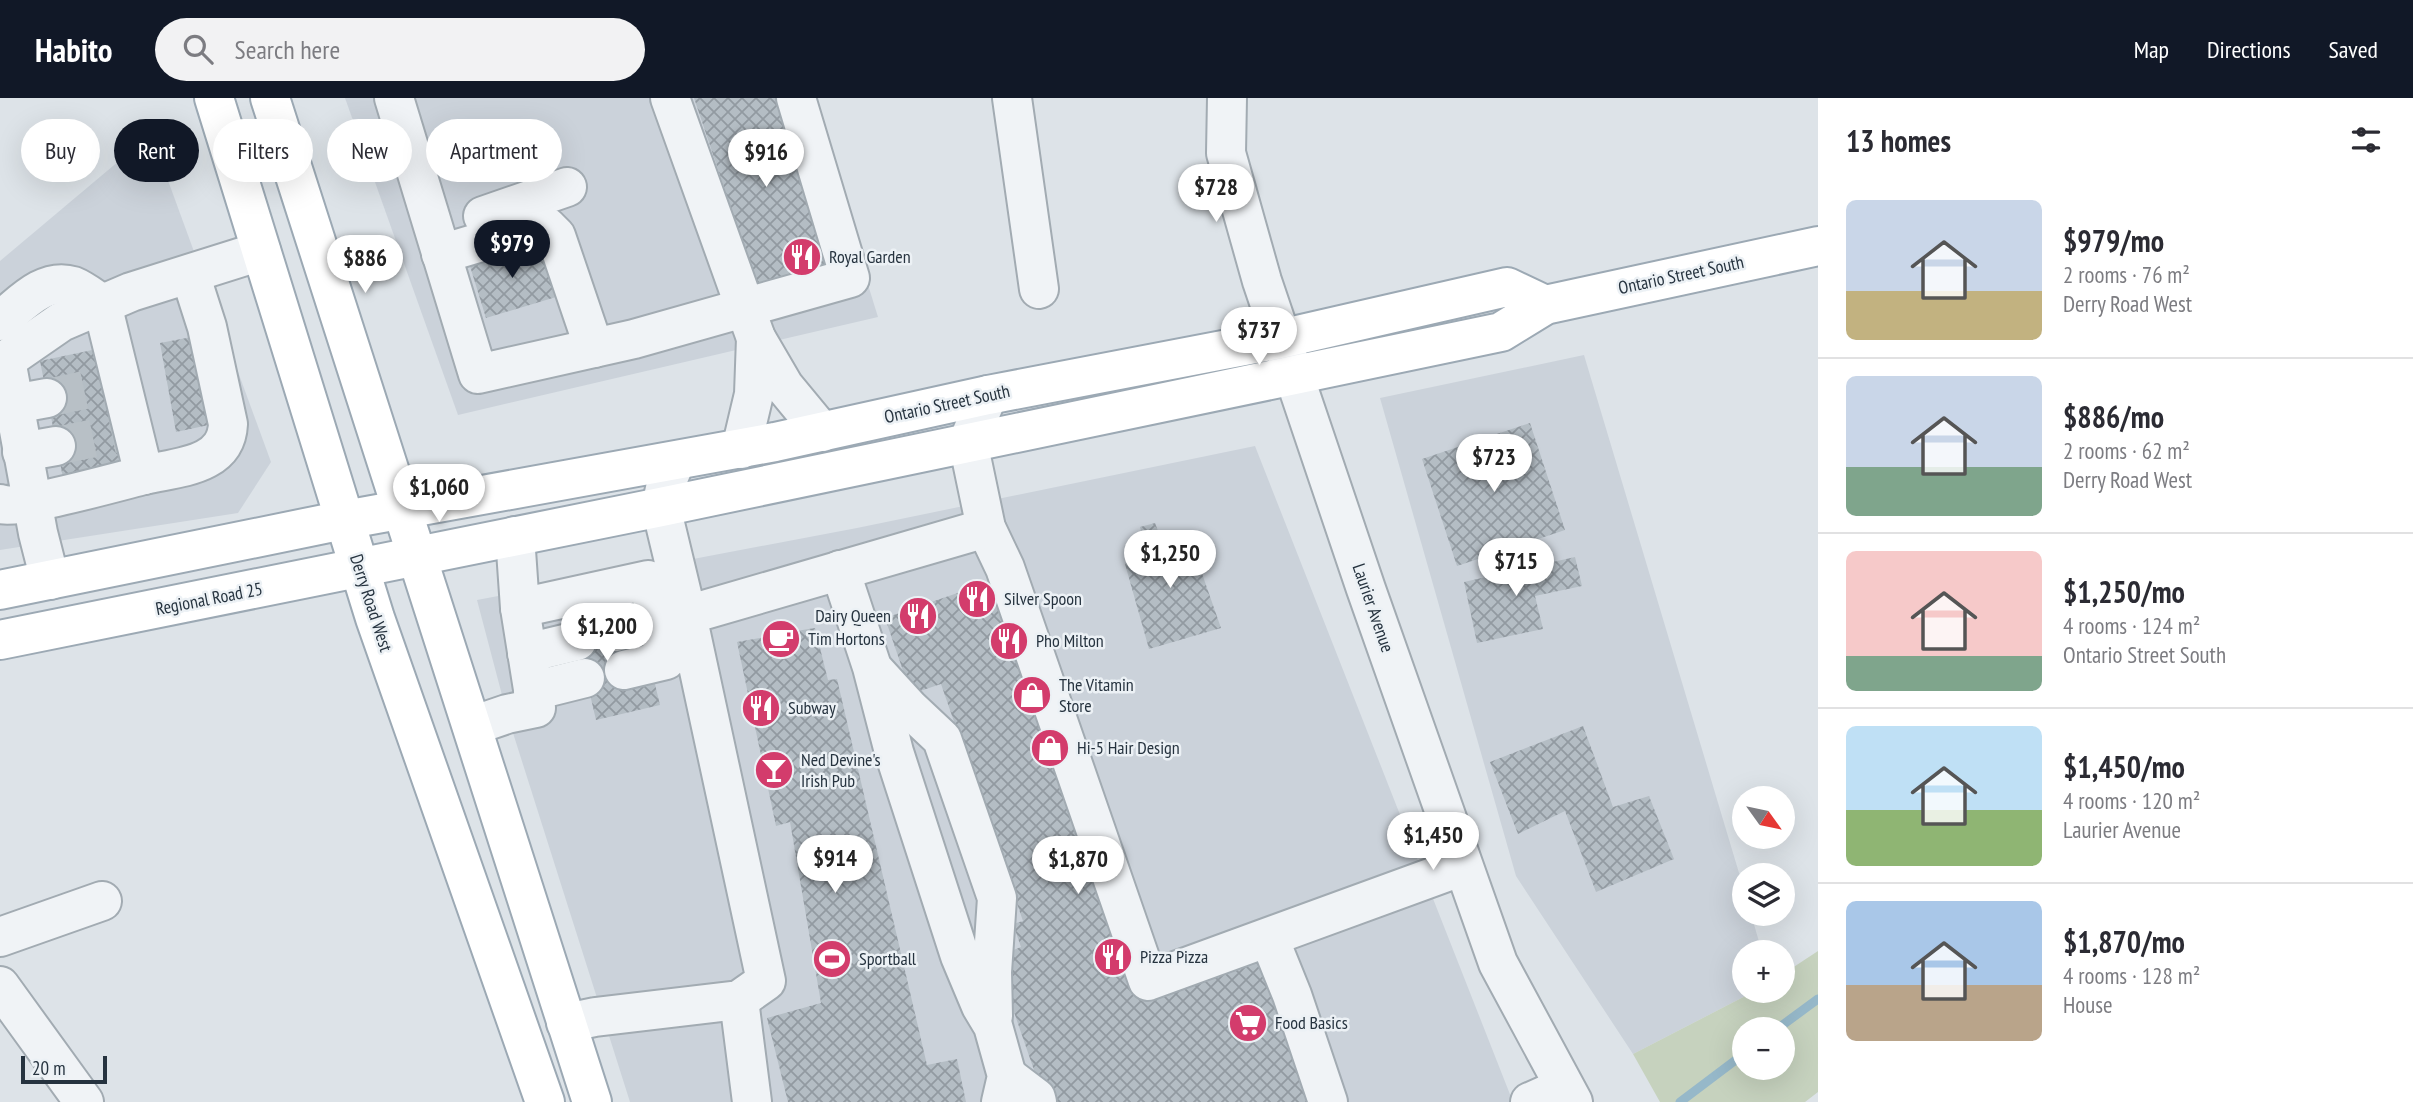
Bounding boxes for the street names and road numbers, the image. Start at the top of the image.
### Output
street label: Ontario Street South [1616,250,1746,299]
street label: Ontario Street South [882,379,1012,428]
street label: Derry Road West [345,551,398,654]
street label: Laurier Avenue [1348,560,1399,655]
street label: Regional Road 25 [153,577,264,620]

